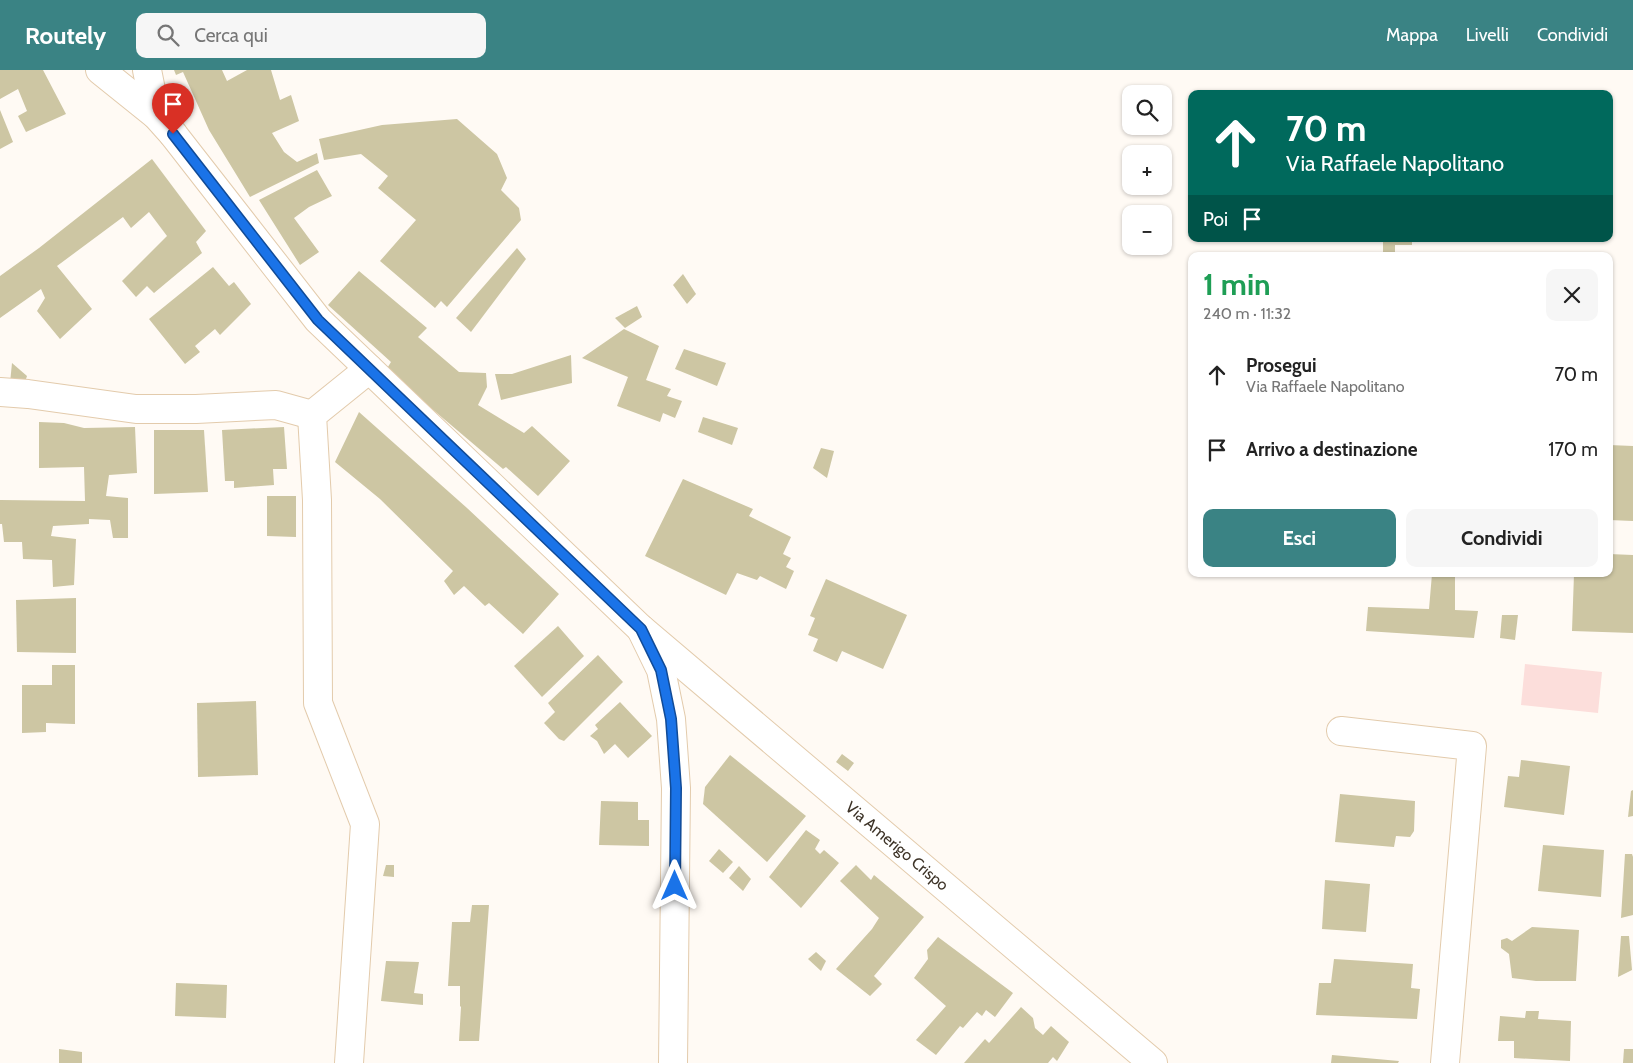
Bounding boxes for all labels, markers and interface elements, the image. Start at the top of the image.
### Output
search box [136,13,486,58]
text: Routely [25,21,106,50]
icon: search [154,21,182,49]
text: Cerca qui [194,24,268,47]
text: Mappa [1386,24,1438,46]
text: Livelli [1466,24,1509,46]
text: Condividi [1537,24,1608,46]
pin [152,83,194,134]
map controls [1122,85,1172,255]
button: search [1122,85,1172,135]
icon: arrive [159,90,187,118]
text: 70 m [1286,107,1367,150]
icon: ahead [1203,110,1268,175]
button: + [1122,145,1172,195]
text: Via Raffaele Napolitano [1286,150,1504,177]
button: − [1122,205,1172,255]
icon: arrive [1238,205,1266,233]
text: Poi [1203,208,1228,231]
text: 1 min [1203,266,1271,303]
button: close [1546,269,1598,321]
text: 240 m · 11:32 [1203,304,1291,323]
text: Prosegui [1246,354,1317,377]
icon: ahead [1203,361,1231,389]
text: 70 m [1554,363,1598,386]
text: Via Raffaele Napolitano [1246,377,1405,396]
icon: arrive [1203,436,1231,464]
text: Arrivo a destinazione [1246,438,1417,461]
text: 170 m [1548,438,1598,461]
button: Esci [1203,509,1396,567]
button: Condividi [1406,509,1598,567]
street label: Via Amerigo Crispo [842,797,952,895]
position arrow [648,859,700,911]

